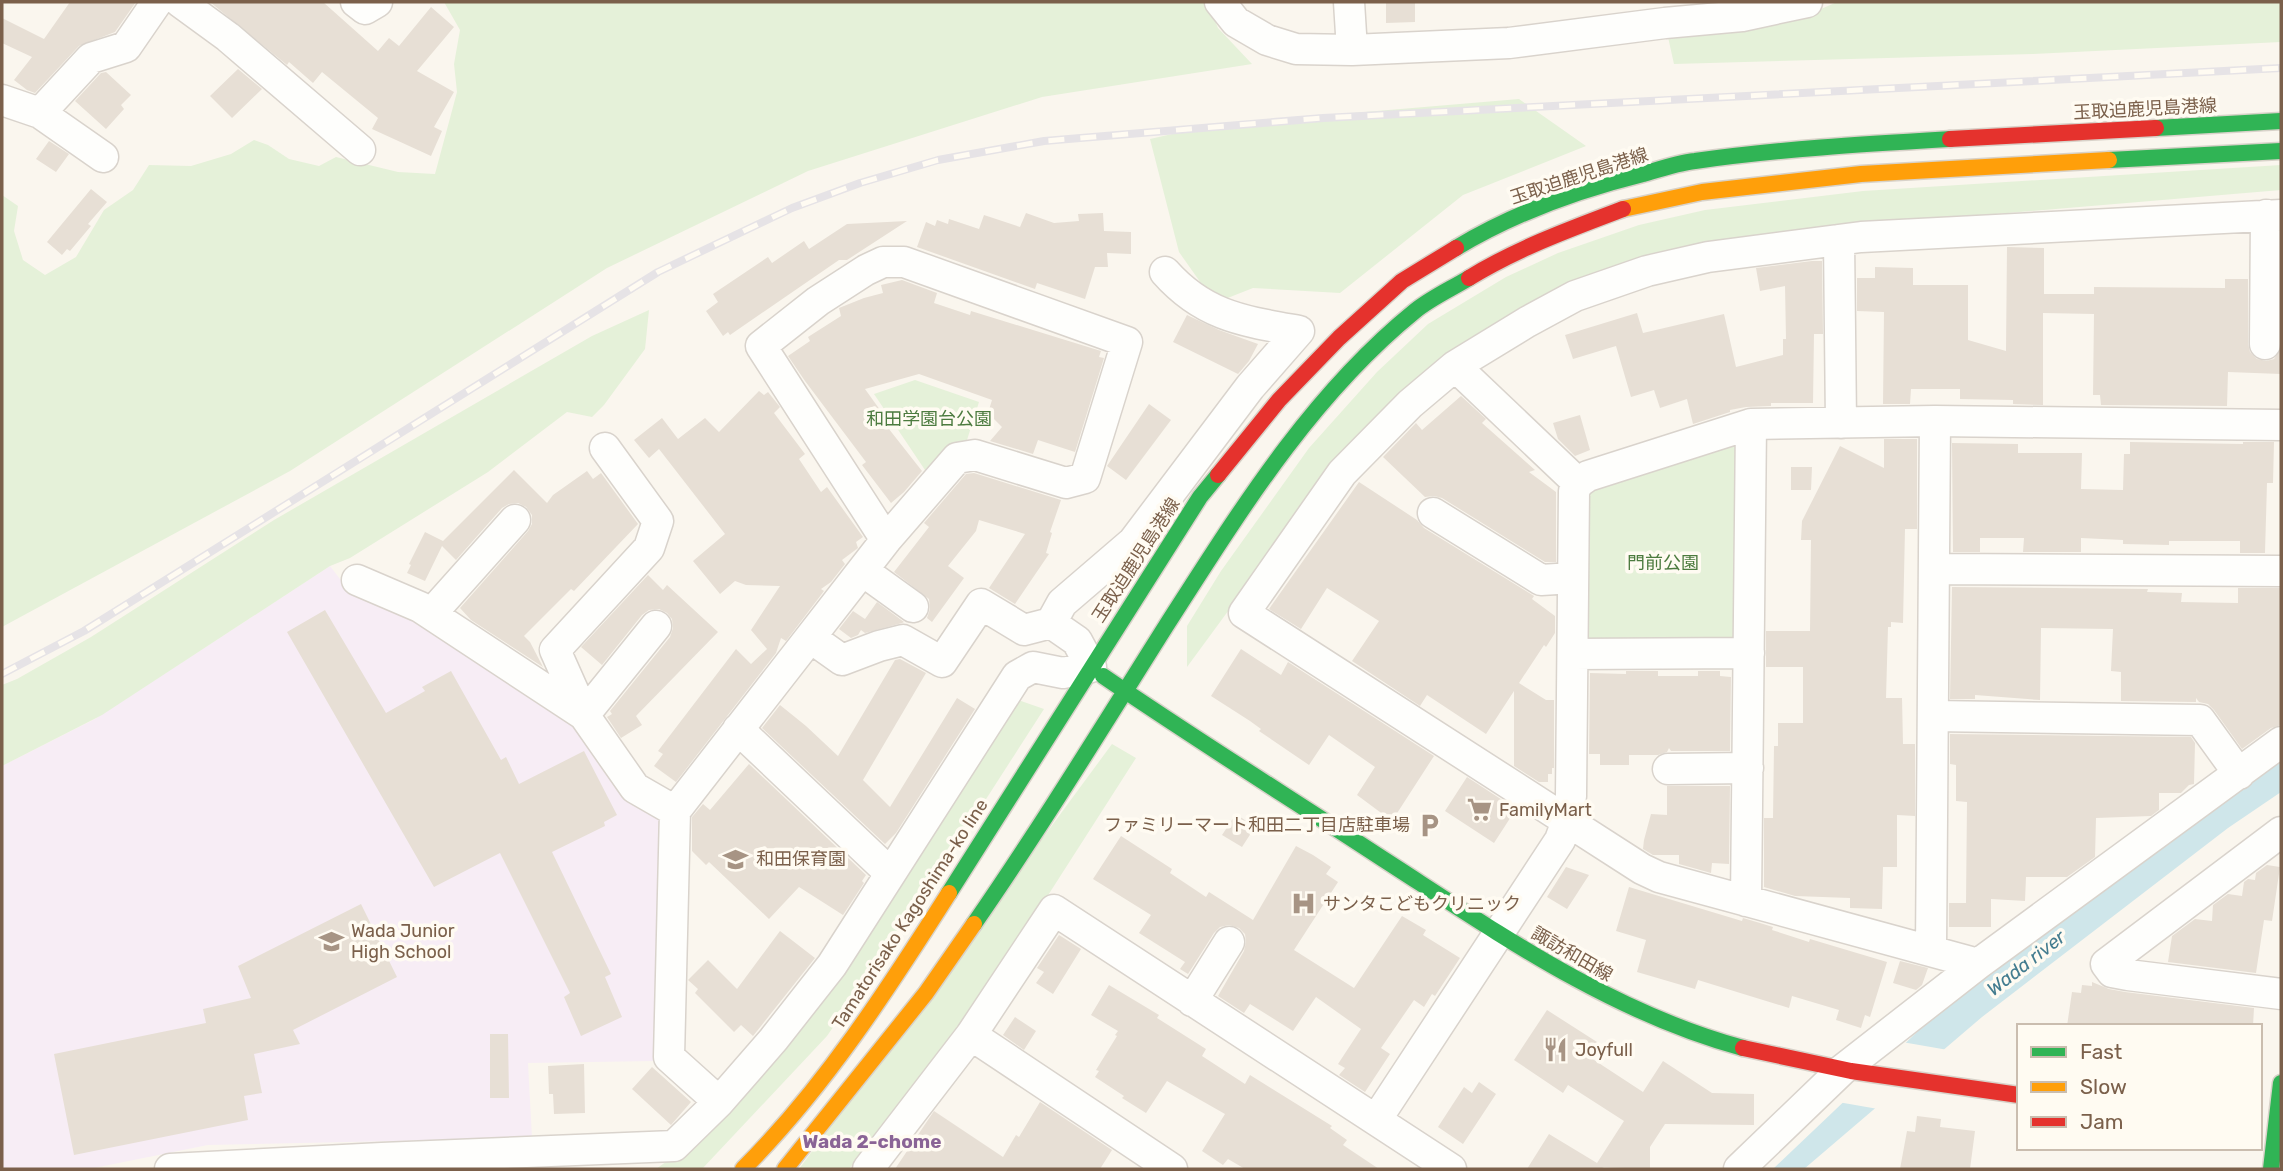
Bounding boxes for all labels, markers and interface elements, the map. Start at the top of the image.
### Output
street label: 玉取迫鹿児島港線 [2073,94,2217,124]
street label: 玉取迫鹿児島港線 [1507,143,1651,209]
park label: 和田学園台公園 [866,408,992,430]
street label: 玉取迫鹿児島港線 [1088,494,1184,626]
park label: 門前公園 [1627,552,1699,574]
street label: Tamatorisako Kagoshima-ko line [827,795,993,1033]
supermarket icon: FamilyMart [1465,796,1493,824]
place label: FamilyMart [1499,799,1592,821]
parking icon: ファミリーマート和田二丁目店駐車場 [1416,811,1444,839]
place label: ファミリーマート和田二丁目店駐車場 [1104,814,1410,836]
school or university icon: 和田保育園 [722,845,750,873]
place label: 和田保育園 [756,848,846,870]
hospital icon: サンタこどもクリニック [1289,890,1317,918]
place label: サンタこどもクリニック [1323,893,1521,915]
place label: Wada Junior High School [351,920,455,963]
street label: 諏訪和田線 [1528,922,1616,986]
water label: Wada river [1982,925,2070,1001]
school or university icon: Wada Junior High School [317,927,345,955]
legend [2017,1024,2262,1150]
restaurant icon: Joyfull [1541,1036,1569,1064]
place label: Joyfull [1575,1039,1633,1061]
text: Fast [2080,1039,2122,1064]
text: Slow [2080,1074,2127,1099]
text: Jam [2080,1109,2124,1134]
district label: Wada 2-chome [803,1130,941,1153]

